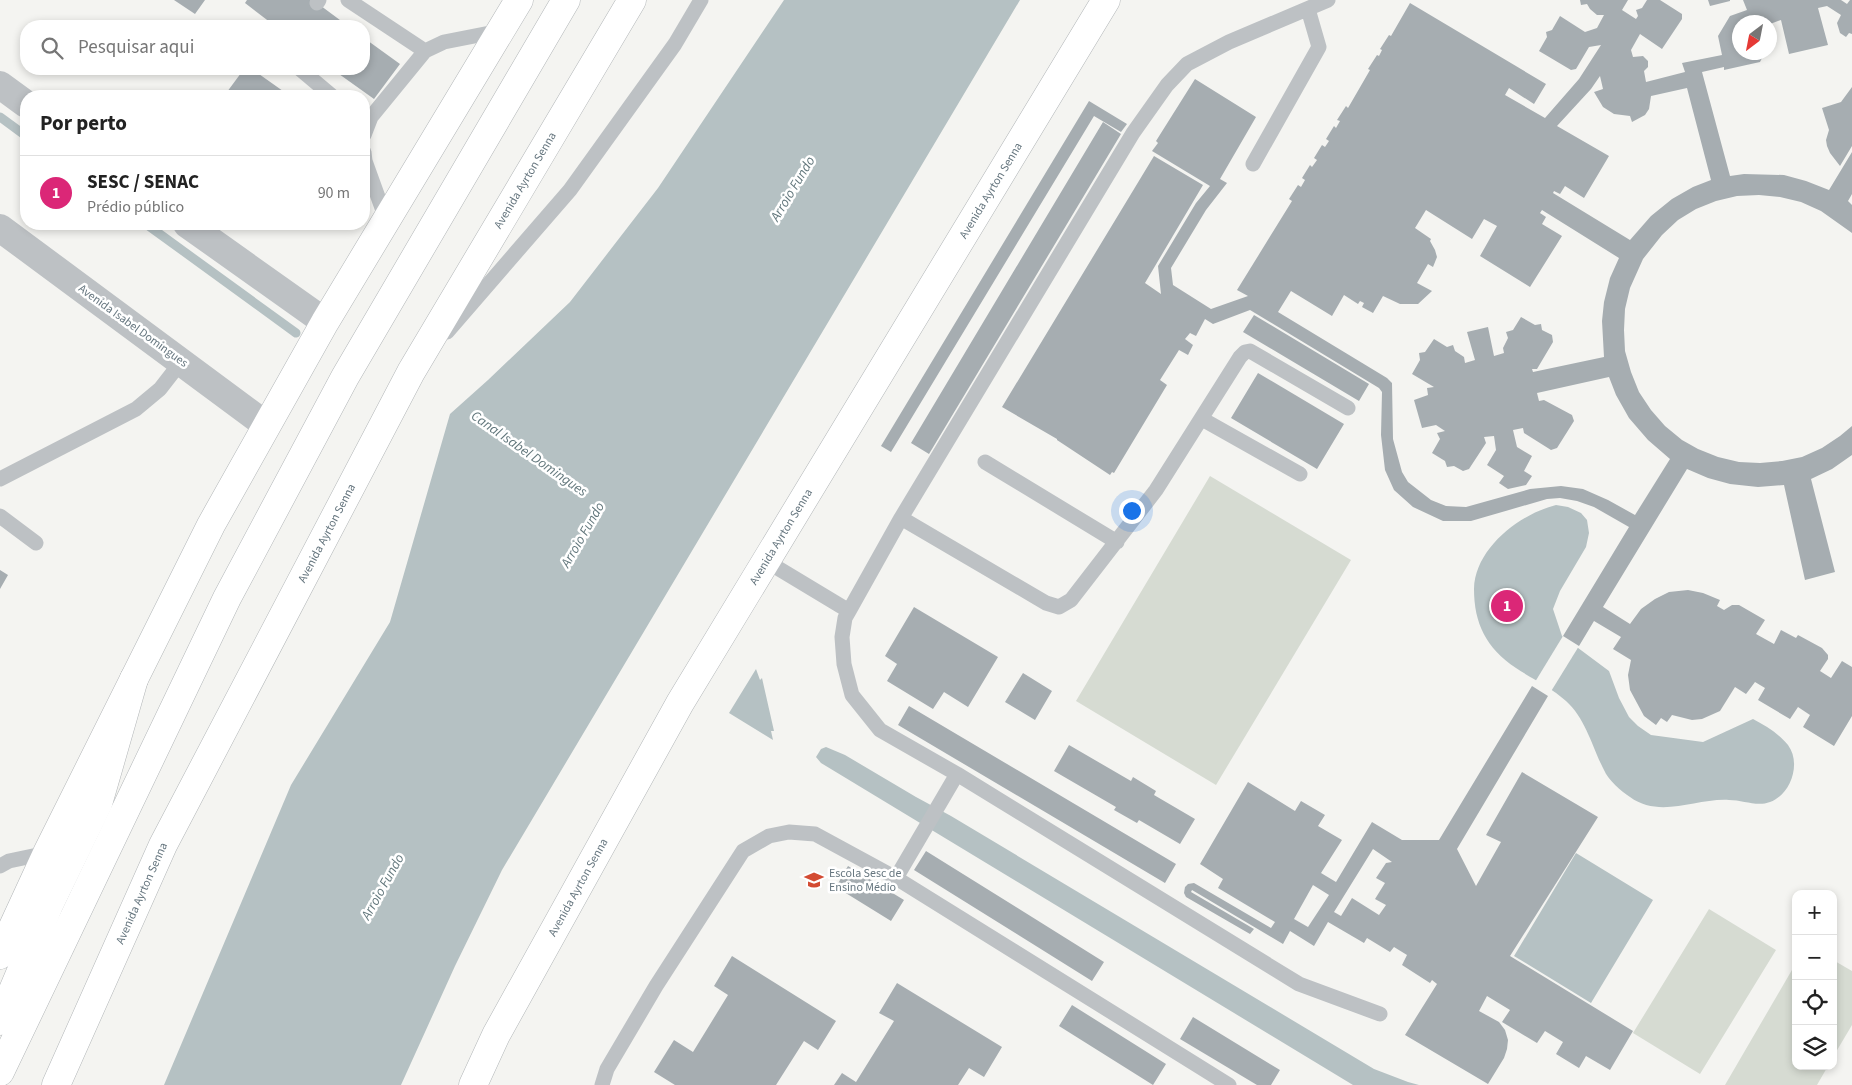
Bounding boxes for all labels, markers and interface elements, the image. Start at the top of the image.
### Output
north arrow [1732,15,1777,60]
search box [20,20,370,75]
icon: search [38,34,66,62]
text: Pesquisar aqui [78,34,194,61]
text: Por perto [40,108,127,138]
street label: Avenida Ayrton Senna [490,129,560,232]
street label: Avenida Ayrton Senna [955,139,1026,242]
water label: Arroio Fundo [765,153,820,226]
text: SESC / SENAC [87,169,199,196]
text: 1 [52,182,60,204]
text: 90 m [318,182,350,204]
text: Prédio público [87,196,184,218]
street label: Avenida Isabel Domingues [75,280,191,372]
water label: Canal Isabel Domingues [467,406,592,502]
street label: Avenida Ayrton Senna [294,480,360,586]
street label: Avenida Ayrton Senna [745,485,816,588]
water label: Arroio Fundo [556,498,610,572]
your location [1119,498,1145,524]
pin: 1 [1491,587,1523,625]
street label: Avenida Ayrton Senna [544,835,612,939]
street label: Avenida Ayrton Senna [111,840,172,947]
water label: Arroio Fundo [356,850,409,925]
place label: Escola Sesc de Ensino Médio [829,865,902,896]
school or university icon: Escola Sesc de Ensino Médio [803,869,825,891]
map controls [1792,890,1837,1070]
button: + [1792,890,1837,935]
button: − [1792,935,1837,980]
button: locate [1792,980,1837,1025]
button: layers [1792,1025,1837,1070]

